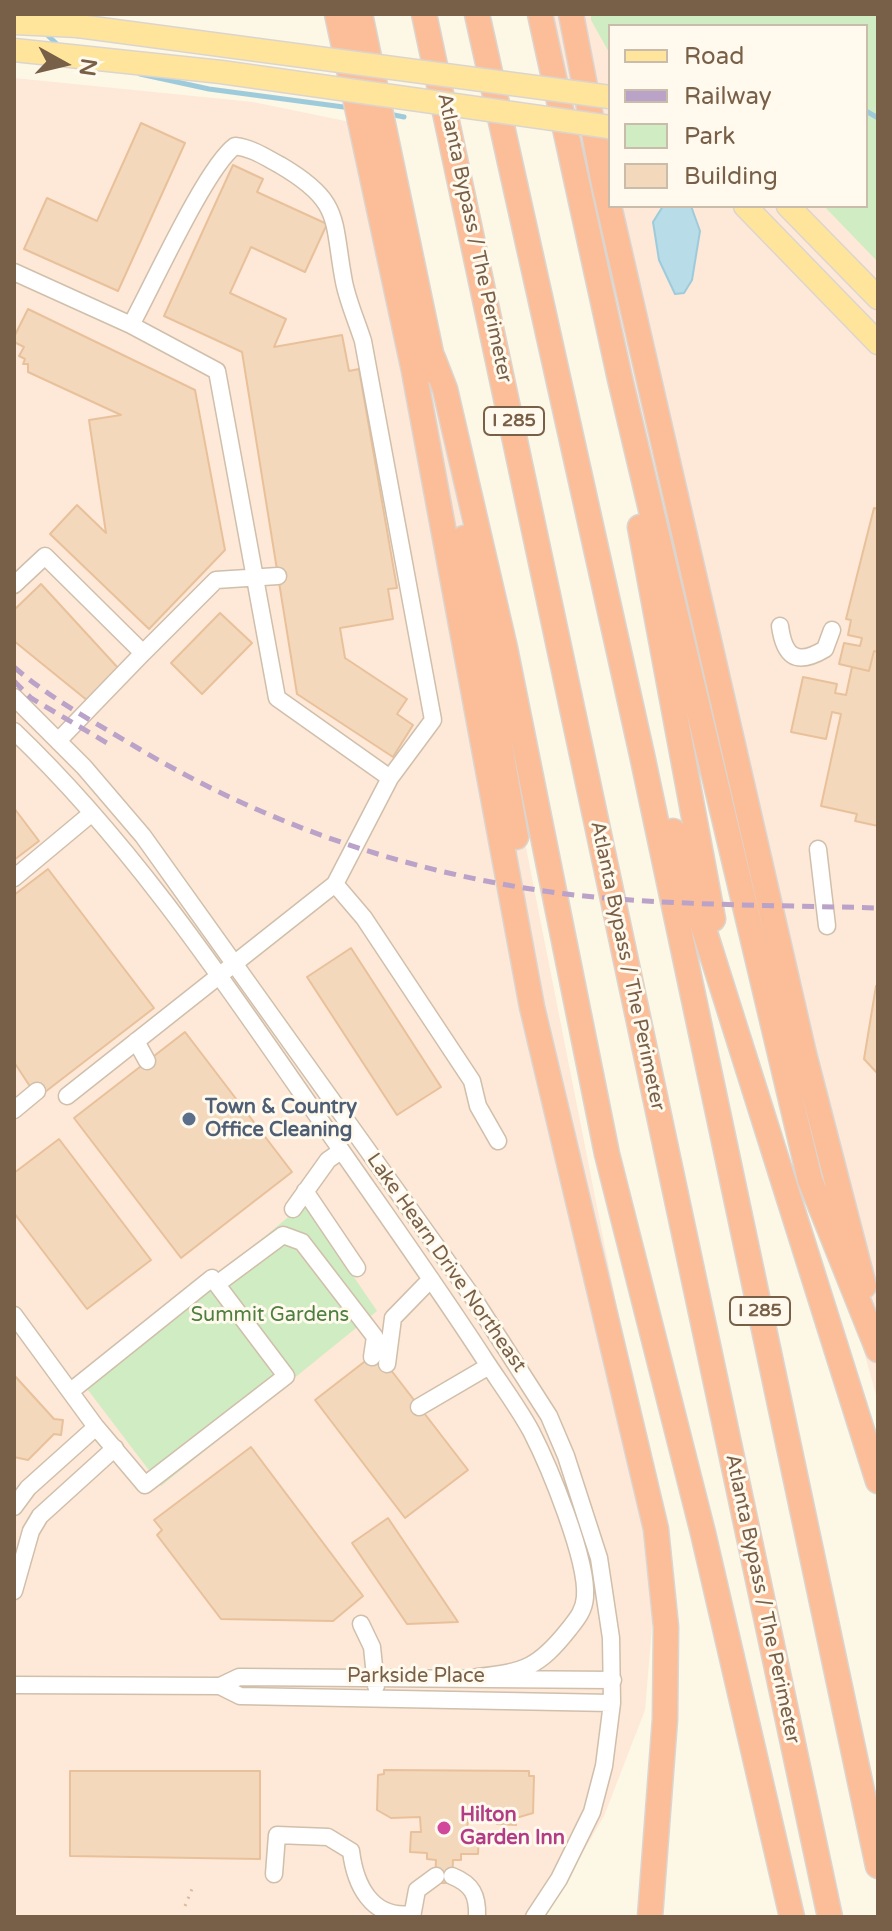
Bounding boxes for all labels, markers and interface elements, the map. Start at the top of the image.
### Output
north arrow [24,24,104,104]
legend [608,24,868,208]
text: Road [684,42,744,71]
text: N [74,57,102,78]
text: Railway [684,82,772,111]
street label: Atlanta Bypass / The Perimeter [432,91,516,385]
text: Park [684,122,735,151]
text: Building [684,162,778,191]
road number: I 285 [484,407,544,435]
street label: Atlanta Bypass / The Perimeter [585,819,669,1113]
place label: Town & Country Office Cleaning [205,1096,357,1143]
marker: Town & Country Office Cleaning [180,1110,198,1128]
street label: Lake Hearn Drive Northeast [361,1149,531,1377]
road number: I 285 [730,1297,790,1325]
park label: Summit Gardens [191,1304,349,1328]
street label: Atlanta Bypass / The Perimeter [720,1452,804,1746]
street label: Parkside Place [347,1665,485,1689]
place label: Hilton Garden Inn [460,1804,565,1851]
marker: Hilton Garden Inn [435,1819,453,1837]

